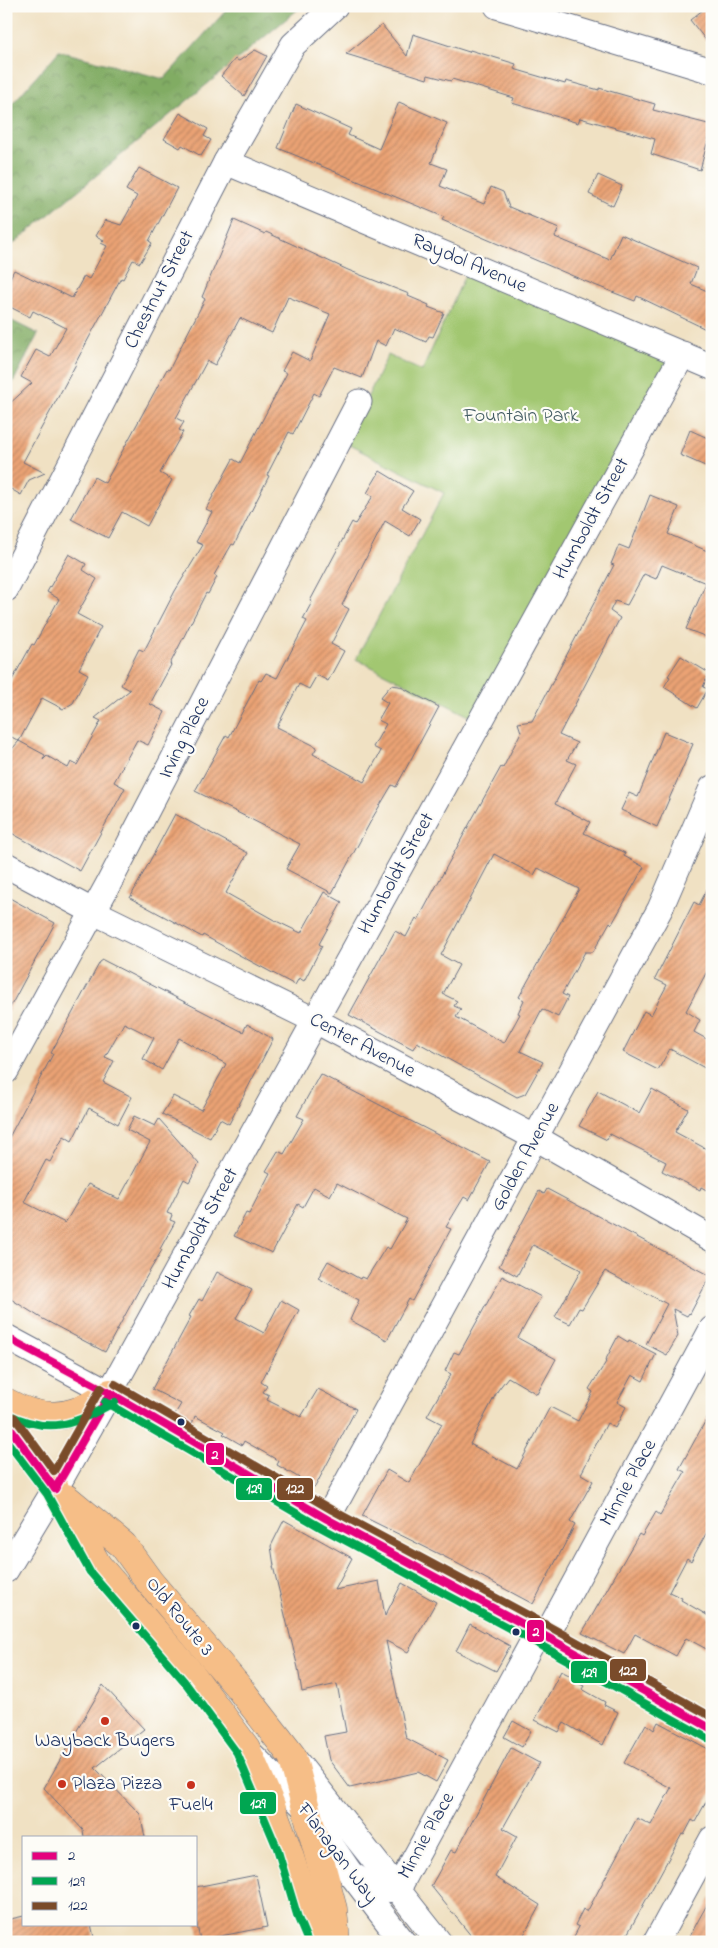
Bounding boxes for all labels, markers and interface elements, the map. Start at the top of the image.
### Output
street label: Chestnut Street [118,225,202,354]
street label: Raydol Avenue [407,227,531,301]
park label: Fountain Park [463,402,579,431]
street label: Humboldt Street [546,452,638,585]
street label: Irving Place [152,692,219,784]
street label: Humboldt Street [351,807,443,940]
street label: Center Avenue [304,1006,420,1086]
street label: Golden Avenue [484,1097,568,1217]
street label: Humboldt Street [155,1162,247,1295]
unlabelled marker [176,1417,186,1427]
street label: Minnie Place [593,1434,665,1532]
line badge: 2 [205,1442,225,1466]
text: 2 [211,1445,219,1466]
line badge: 129 [235,1477,273,1501]
line badge: 122 [276,1477,314,1501]
text: 129 [246,1479,263,1500]
text: 122 [286,1479,304,1500]
street label: Old Route 3 [138,1571,220,1663]
line badge: 2 [526,1619,545,1643]
unlabelled marker [131,1621,141,1631]
text: 2 [532,1622,540,1643]
unlabelled marker [511,1627,521,1637]
line badge: 122 [609,1658,647,1682]
line badge: 129 [570,1660,608,1684]
text: 122 [619,1661,637,1682]
text: 129 [581,1663,598,1684]
marker: Wayback Bugers [99,1715,111,1727]
place label: Wayback Bugers [35,1727,175,1757]
place label: Plaza Pizza [72,1770,162,1799]
marker: Plaza Pizza [56,1778,68,1790]
marker: Fuel4 [185,1779,197,1791]
street label: Minnie Place [391,1787,463,1885]
place label: Fuel4 [168,1791,213,1820]
line badge: 129 [239,1791,277,1815]
text: 129 [250,1794,267,1815]
street label: Flanagan Way [288,1797,385,1911]
legend [22,1836,198,1926]
text: 2 [68,1845,76,1867]
text: 129 [68,1871,85,1893]
text: 122 [68,1895,88,1917]

